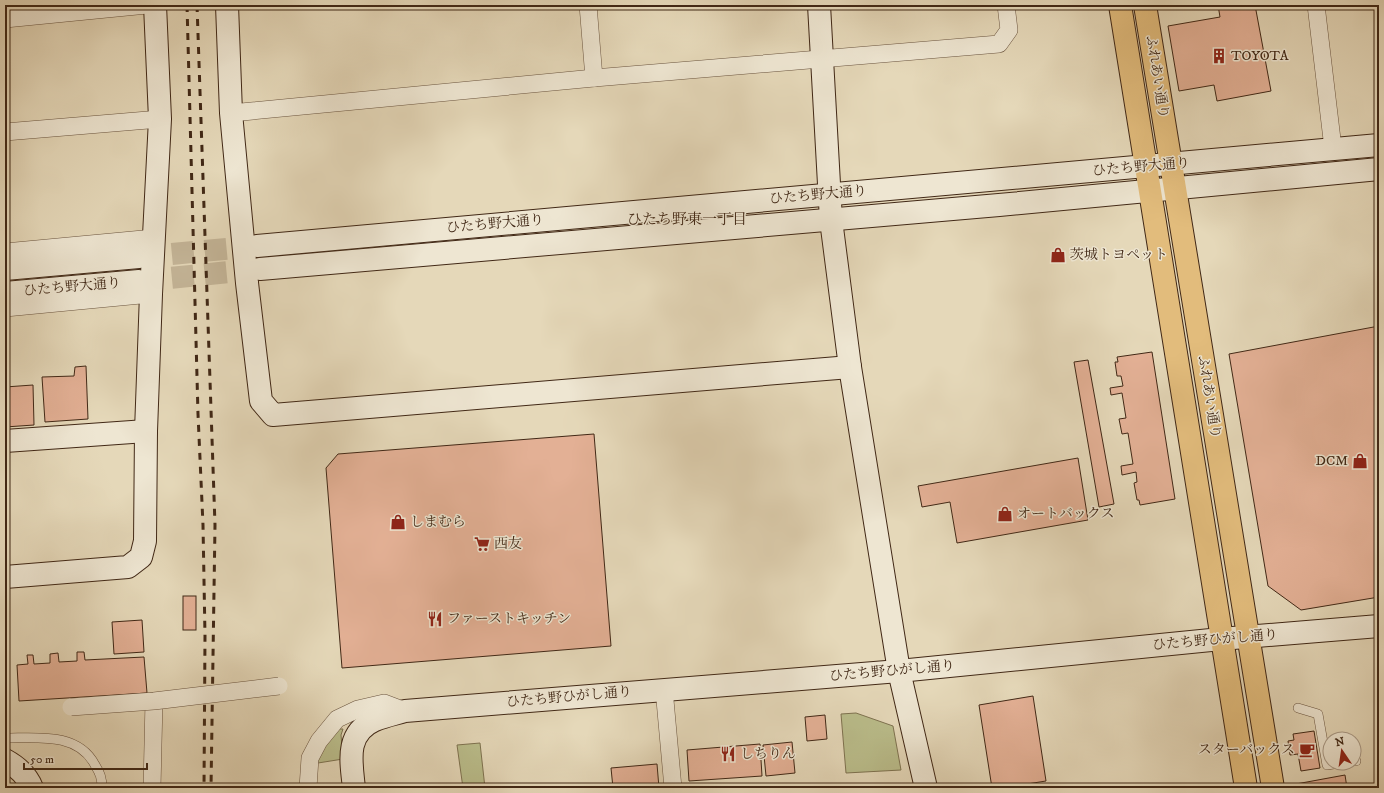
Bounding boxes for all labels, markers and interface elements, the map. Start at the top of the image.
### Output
street label: ふれあい通り [1142,34,1172,120]
building icon: TOYOTA [1210,47,1228,65]
place label: TOYOTA [1231,47,1290,65]
street label: ひたち野大通り [1091,154,1191,180]
street label: ひたち野大通り [768,182,868,208]
district label: ひたち野東一丁目 [627,210,747,229]
street label: ひたち野大通り [445,211,545,237]
shop icon: 茨城トヨペット [1049,246,1067,264]
place label: 茨城トヨペット [1070,246,1168,264]
street label: ひたち野大通り [22,274,122,300]
street label: ふれあい通り [1194,354,1224,440]
place label: DCM [1315,452,1348,470]
shop icon: DCM [1351,452,1369,470]
shop icon: オートバックス [996,505,1014,523]
place label: オートバックス [1017,505,1115,523]
shop icon: しまむら [389,513,407,531]
place label: しまむら [410,513,466,531]
supermarket icon: 西友 [473,535,491,553]
place label: 西友 [494,535,522,553]
restaurant icon: ファーストキッチン [426,610,444,628]
place label: ファーストキッチン [447,610,571,628]
street label: ひたち野ひがし通り [1151,626,1279,654]
street label: ひたち野ひがし通り [828,657,956,685]
street label: ひたち野ひがし通り [505,683,633,711]
north arrow [1322,731,1362,771]
text: N [1334,734,1346,750]
place label: スターバックス [1198,741,1295,759]
cafe icon: スターバックス [1298,741,1316,759]
scale bar [24,745,147,771]
restaurant icon: しちりん [719,745,737,763]
place label: しちりん [740,745,796,763]
text: 50 m [30,752,54,767]

